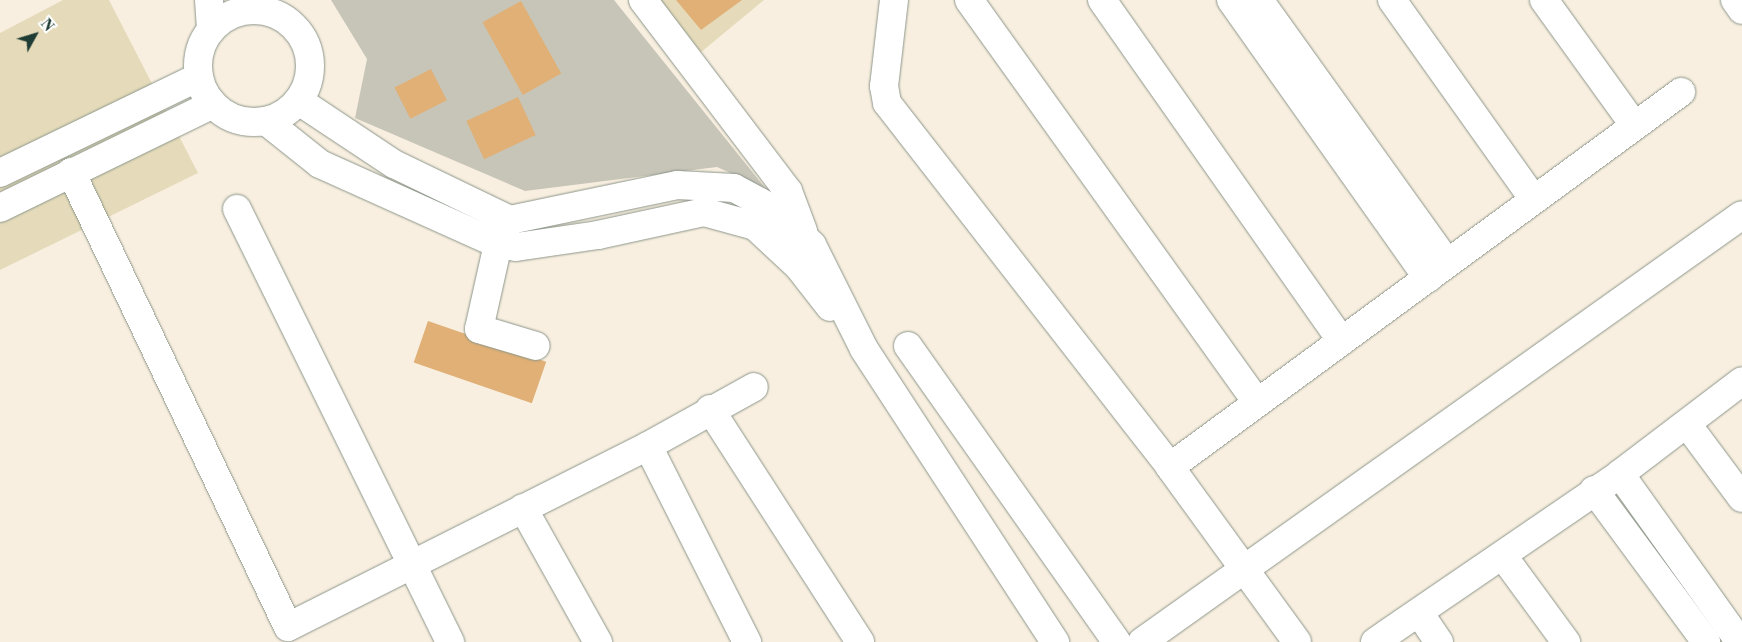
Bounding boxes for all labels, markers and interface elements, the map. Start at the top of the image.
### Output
north arrow [10,10,60,60]
text: N [36,16,57,36]

